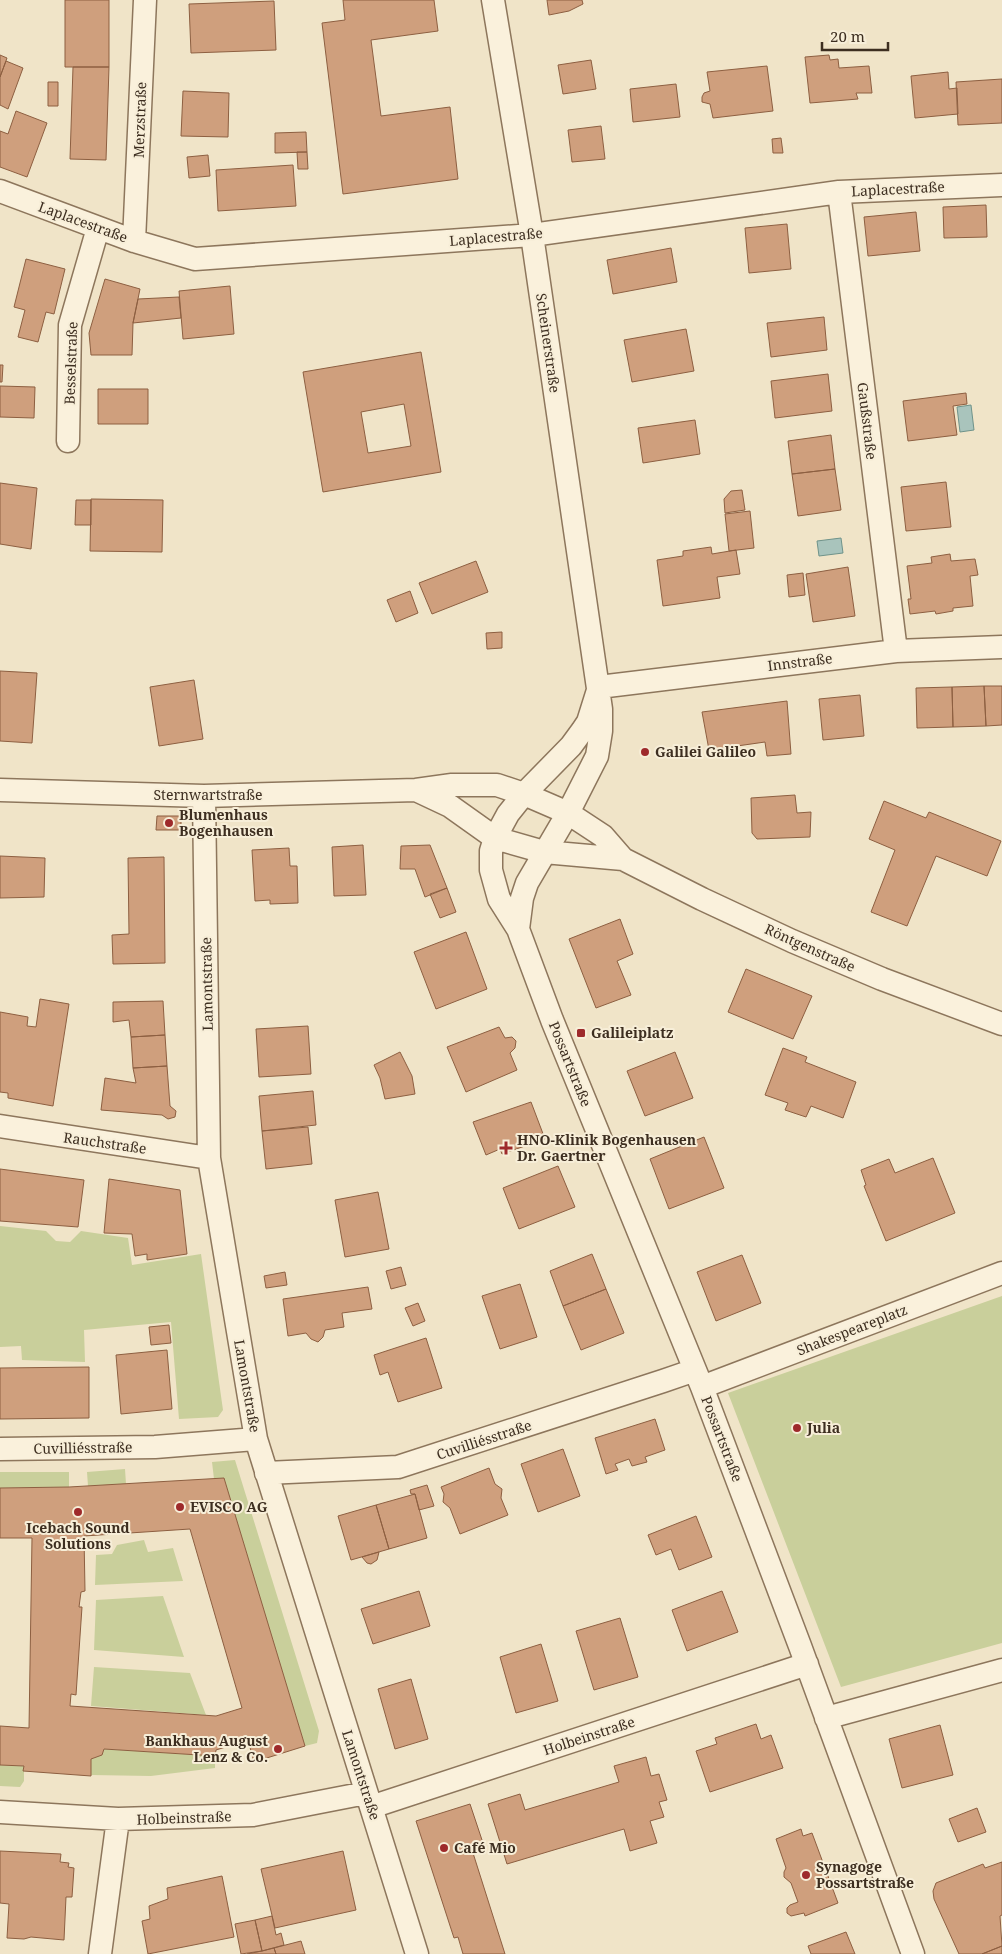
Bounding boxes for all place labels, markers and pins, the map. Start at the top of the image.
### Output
place label: Galilei Galileo [655,742,756,761]
marker: Galilei Galileo [639,746,651,758]
place label: Blumenhaus Bogenhausen [179,805,273,840]
marker: Blumenhaus Bogenhausen [163,817,175,829]
place label: Galileiplatz [591,1023,673,1042]
marker: Galileiplatz [575,1027,587,1039]
place label: HNO-Klinik Bogenhausen Dr. Gaertner [517,1130,696,1165]
marker: HNO-Klinik Bogenhausen Dr. Gaertner [499,1141,513,1155]
place label: Julia [806,1418,840,1437]
marker: Julia [791,1422,803,1434]
place label: EVISCO AG [190,1497,268,1516]
marker: EVISCO AG [174,1501,186,1513]
marker: Icebach Sound Solutions [72,1506,84,1518]
place label: Icebach Sound Solutions [26,1518,130,1553]
place label: Bankhaus August Lenz & Co. [145,1731,268,1766]
marker: Bankhaus August Lenz & Co. [272,1743,284,1755]
place label: Café Mio [454,1838,516,1857]
marker: Café Mio [438,1842,450,1854]
place label: Synagoge Possartstraße [816,1857,914,1892]
marker: Synagoge Possartstraße [800,1869,812,1881]

